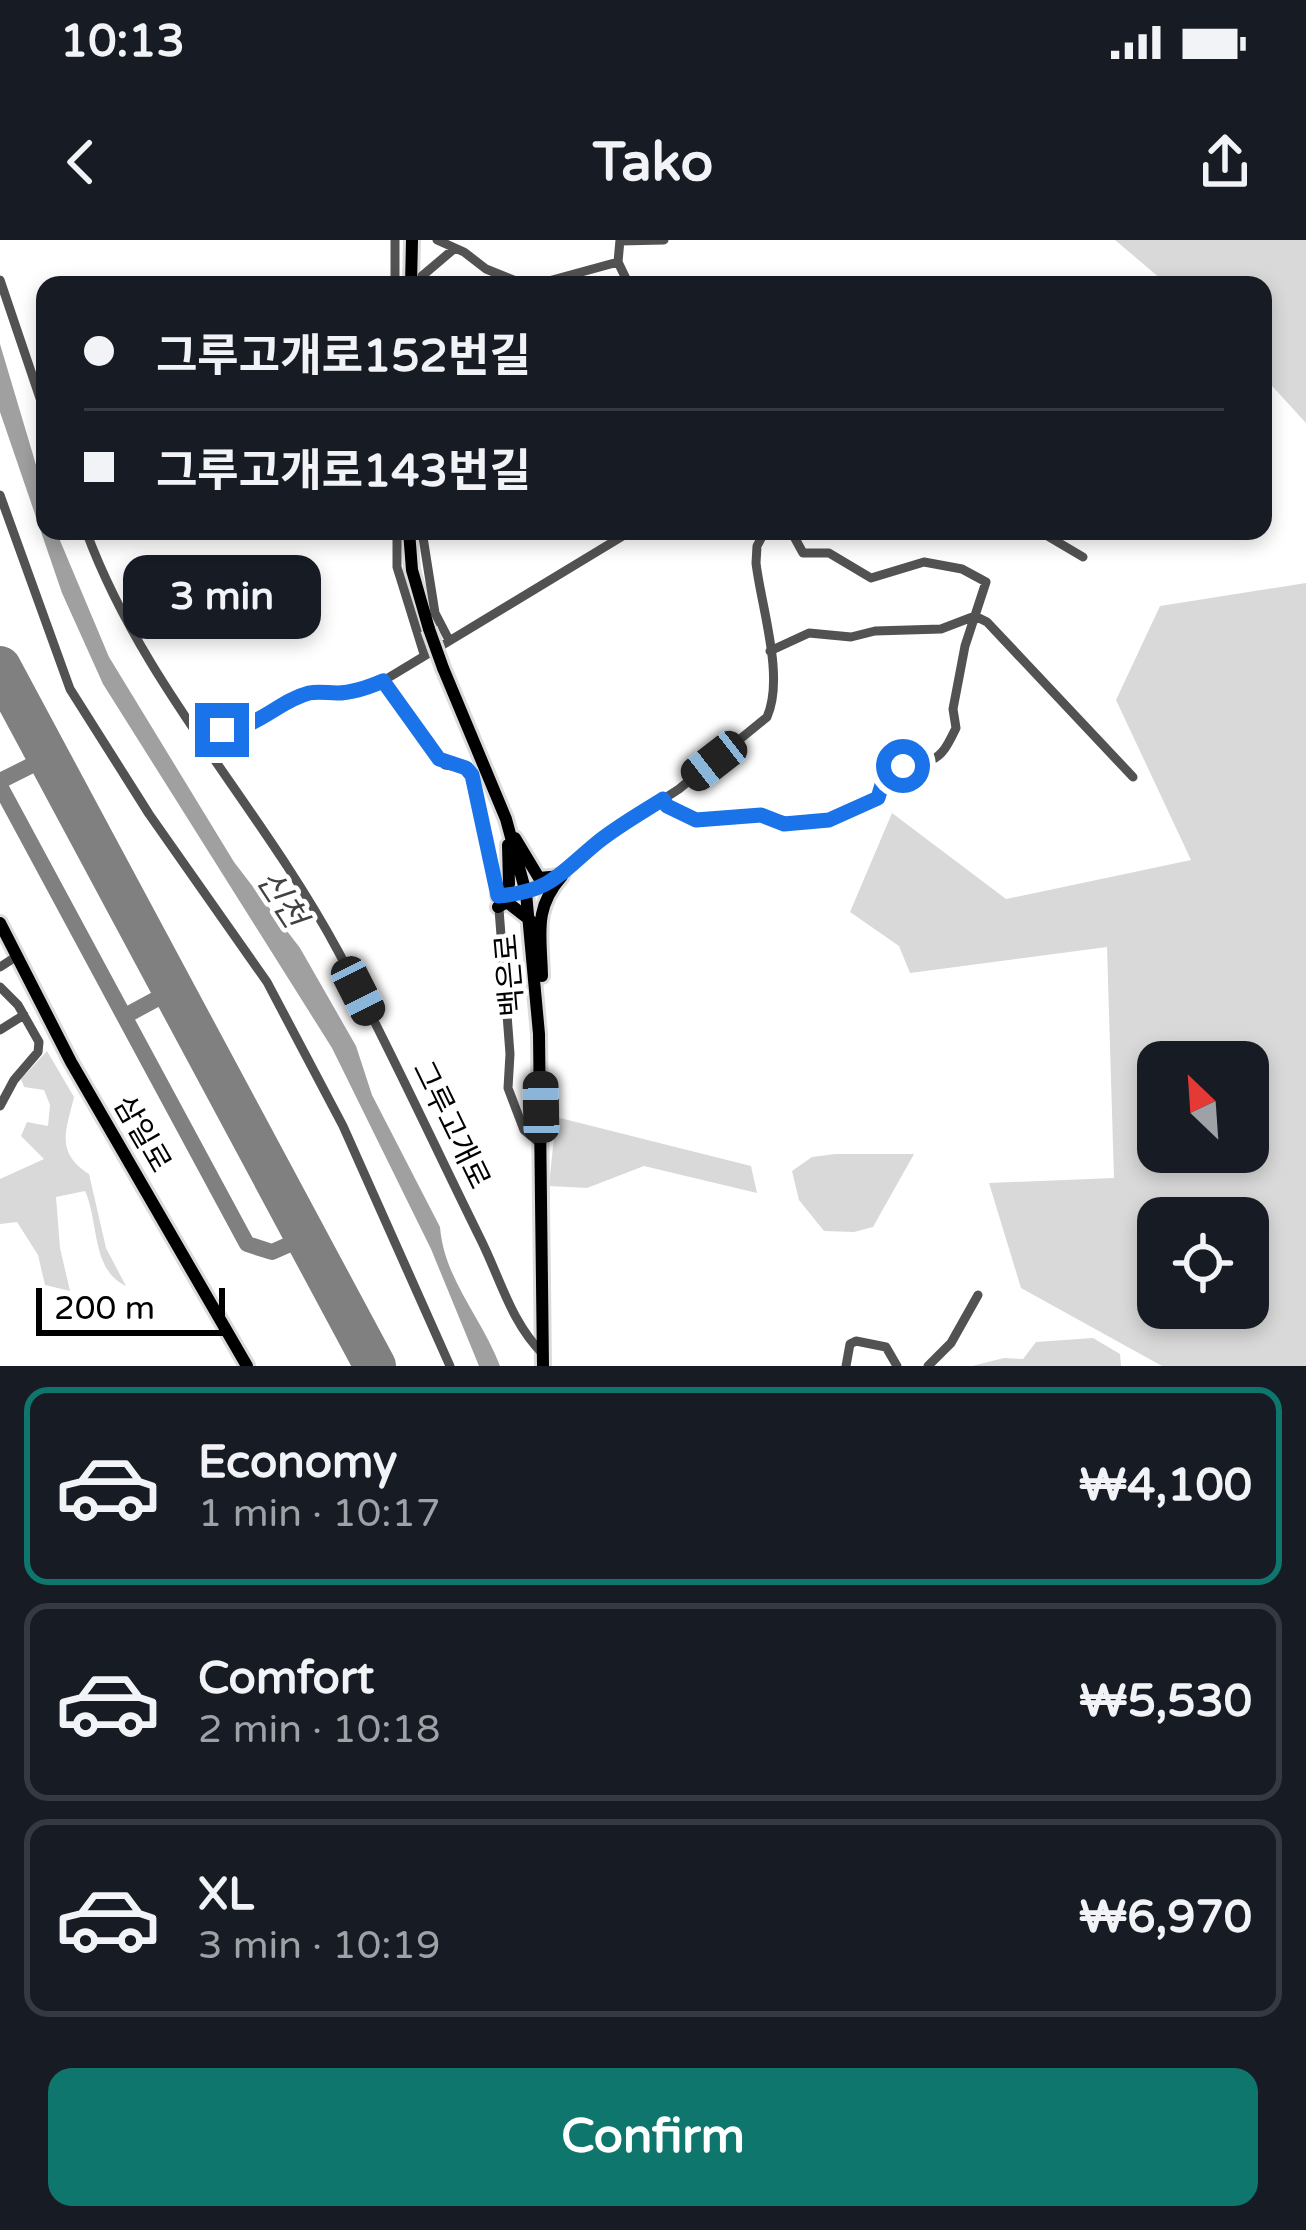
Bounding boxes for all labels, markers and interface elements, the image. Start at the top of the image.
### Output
text: 10:13 [60,15,185,69]
icon: back [48,129,114,195]
icon: share [1192,129,1258,195]
text: Tako [593,130,713,195]
text: 그루고개로152번길 [156,330,531,384]
text: 그루고개로143번길 [156,445,531,499]
callout: 3 min [123,556,321,640]
text: 3 min [170,573,274,620]
route end [195,703,249,757]
car [675,725,753,797]
route start [876,739,930,793]
water label: 신천 [248,863,316,938]
street label: 백은로 [488,932,532,1018]
car [326,951,390,1031]
north arrow [1137,1041,1269,1173]
map controls [1137,1041,1269,1329]
street label: 그루고개로 [404,1055,498,1195]
car [522,1071,560,1143]
street label: 삼일로 [105,1089,179,1179]
button: locate [1137,1197,1269,1329]
scale bar [36,1282,225,1335]
text: 200 m [54,1289,155,1328]
icon: car [54,1432,162,1540]
text: Economy [198,1436,397,1490]
text: ₩4,100 [1079,1459,1252,1513]
text: 1 min · 10:17 [198,1490,440,1537]
icon: car [54,1648,162,1756]
text: Comfort [198,1652,374,1706]
text: ₩5,530 [1079,1675,1252,1729]
text: 2 min · 10:18 [198,1706,440,1753]
icon: car [54,1864,162,1972]
text: XL [198,1868,254,1922]
text: ₩6,970 [1079,1891,1252,1945]
text: 3 min · 10:19 [198,1922,440,1969]
button: Confirm [48,2068,1258,2206]

